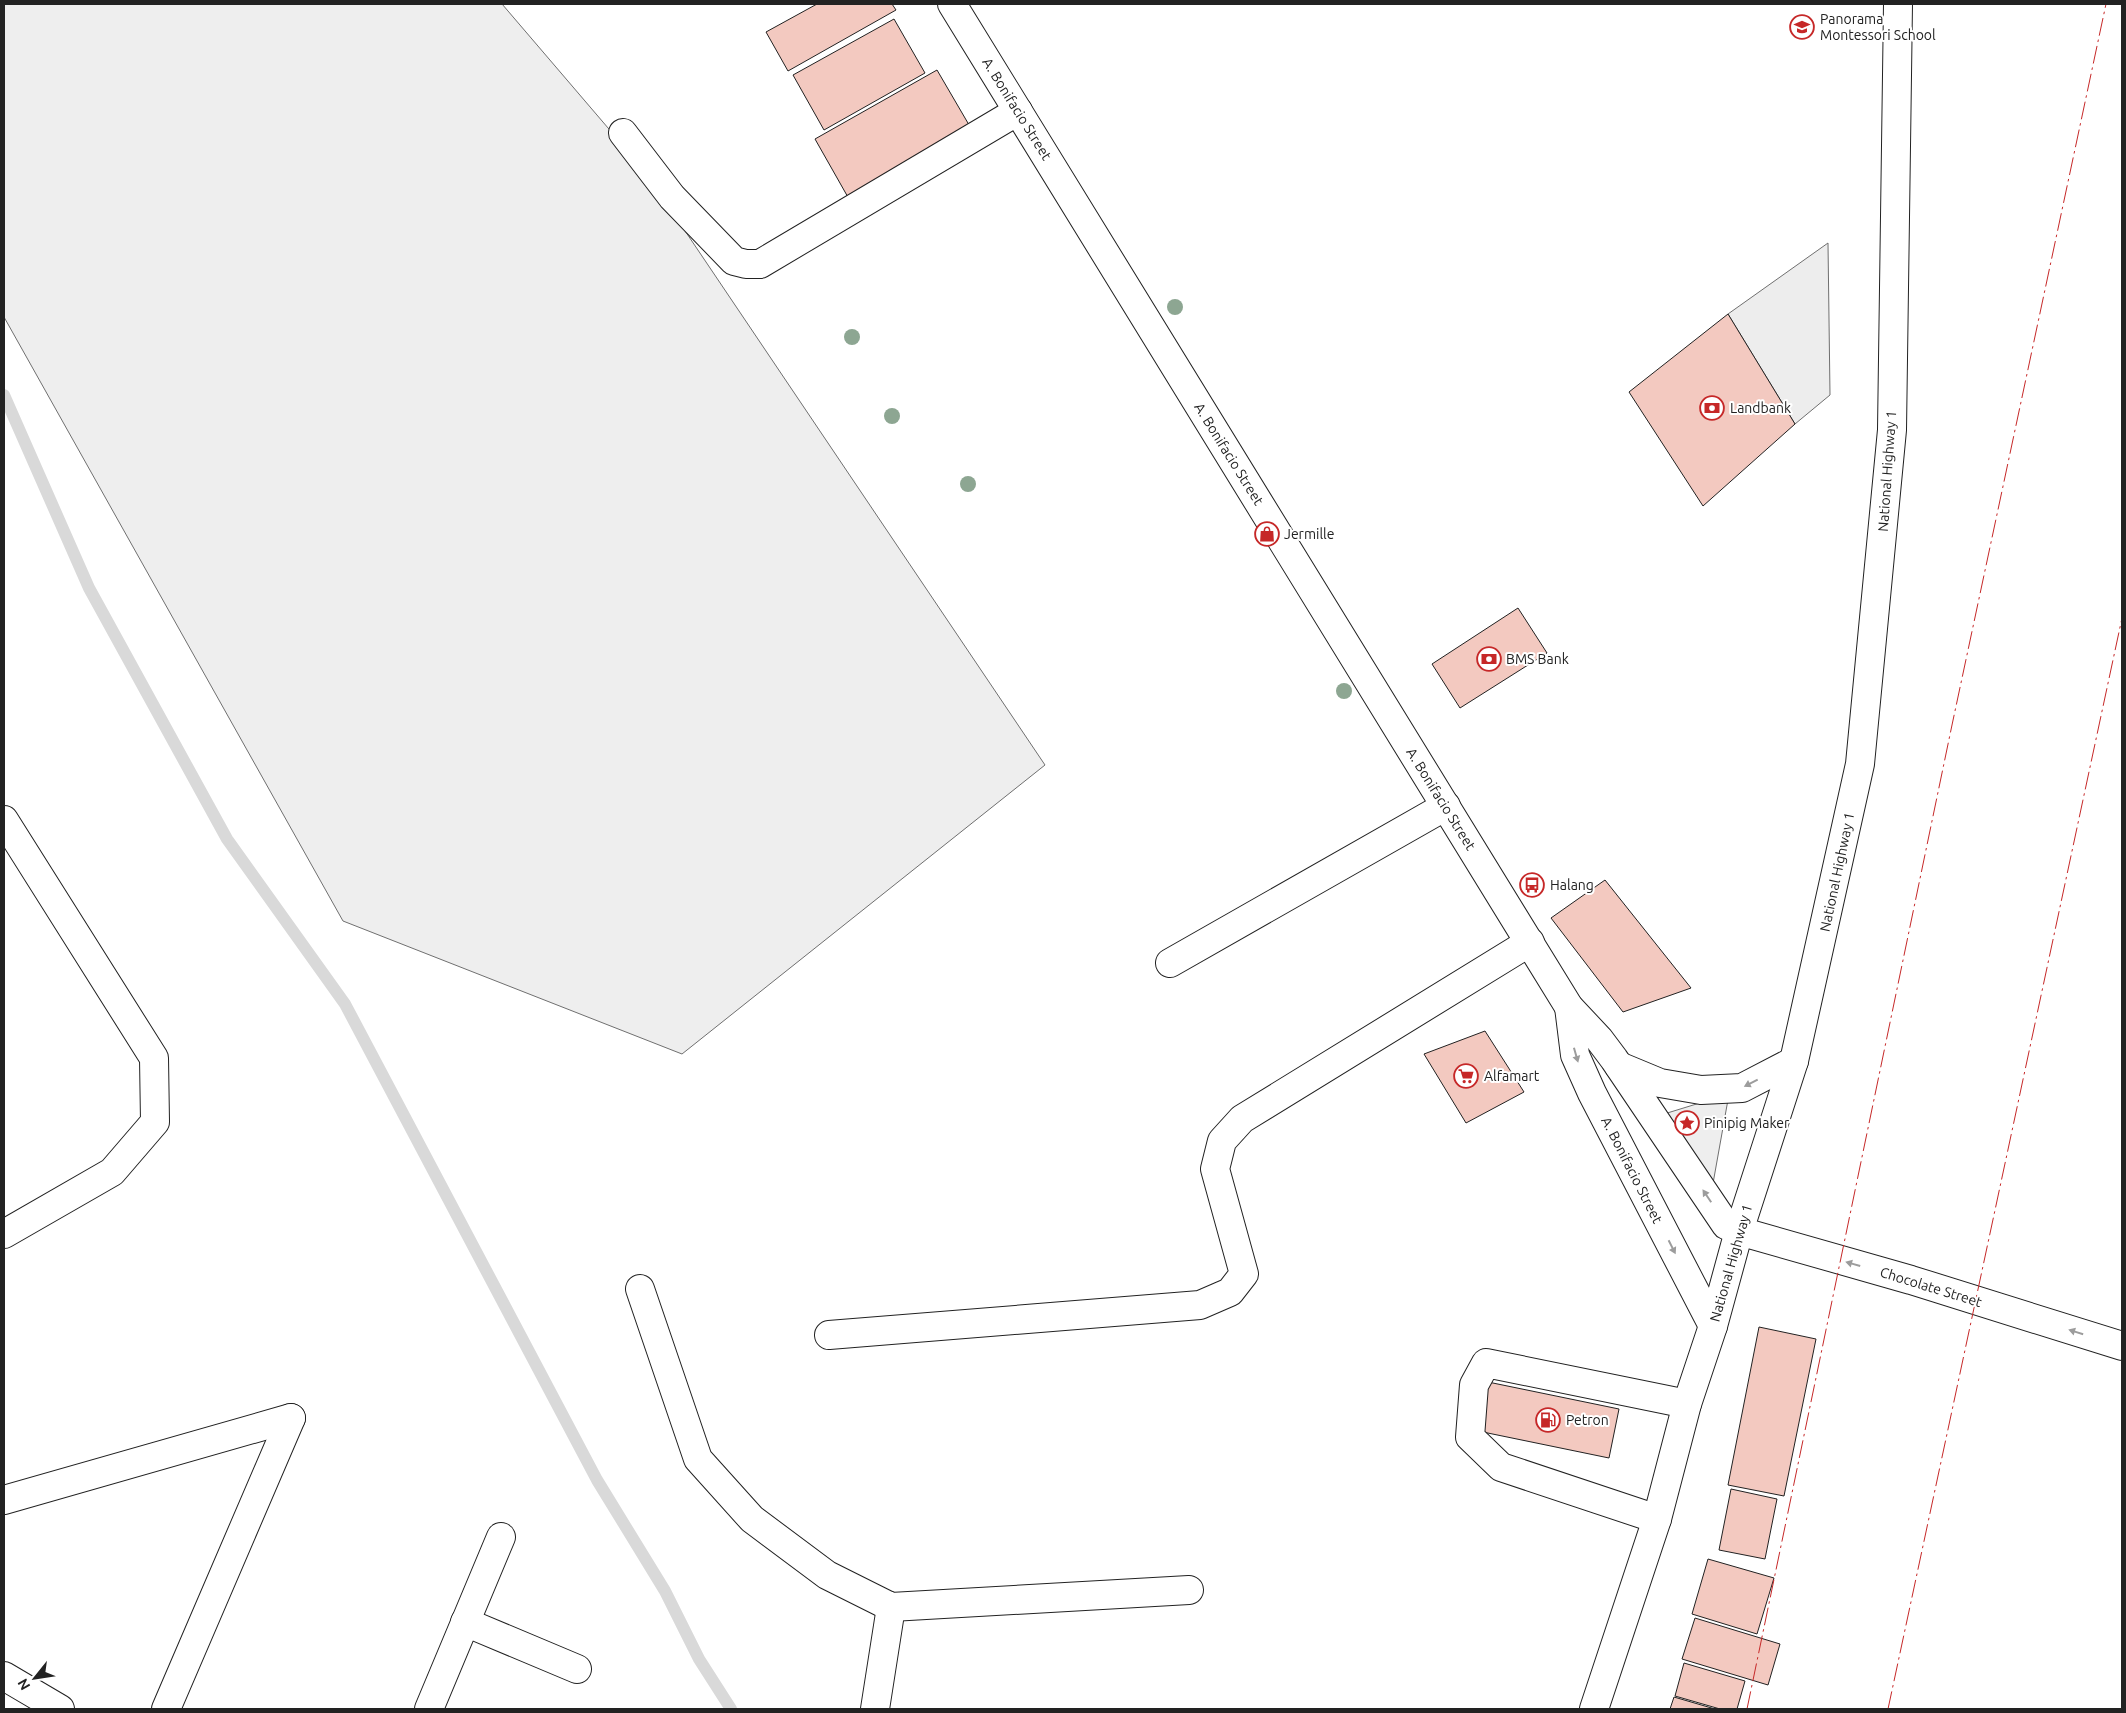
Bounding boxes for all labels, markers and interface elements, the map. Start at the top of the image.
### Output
place label: Panorama Montessori School [1820,11,1936,43]
school or university icon: Panorama Montessori School [1789,14,1815,40]
street label: A. Bonifacio Street [979,55,1055,163]
bank icon: Landbank [1699,395,1725,421]
street label: A. Bonifacio Street [1191,400,1267,508]
place label: Landbank [1730,400,1791,416]
street label: National Highway 1 [1875,410,1899,532]
shop icon: Jermille [1254,521,1280,547]
place label: Jermille [1284,526,1334,542]
bank icon: BMS Bank [1476,646,1502,672]
place label: BMS Bank [1506,651,1569,667]
street label: A. Bonifacio Street [1403,745,1479,853]
street label: National Highway 1 [1817,811,1857,933]
bus stop icon: Halang [1519,872,1545,898]
place label: Halang [1550,877,1594,893]
one-way arrow [1573,1047,1581,1062]
supermarket icon: Alfamart [1453,1063,1479,1089]
place label: Alfamart [1484,1068,1540,1084]
one-way arrow [1744,1079,1758,1087]
place icon: Pinipig Maker [1674,1110,1700,1136]
street label: A. Bonifacio Street [1598,1114,1666,1226]
place label: Pinipig Maker [1704,1115,1790,1131]
one-way arrow [1702,1189,1712,1203]
street label: National Highway 1 [1707,1202,1755,1324]
one-way arrow [1668,1240,1676,1254]
one-way arrow [1846,1259,1861,1267]
street label: Chocolate Street [1878,1264,1984,1310]
one-way arrow [2068,1327,2083,1335]
fuel station icon: Petron [1535,1407,1561,1433]
place label: Petron [1566,1412,1609,1428]
north arrow [10,1653,60,1703]
text: N [14,1676,33,1693]

